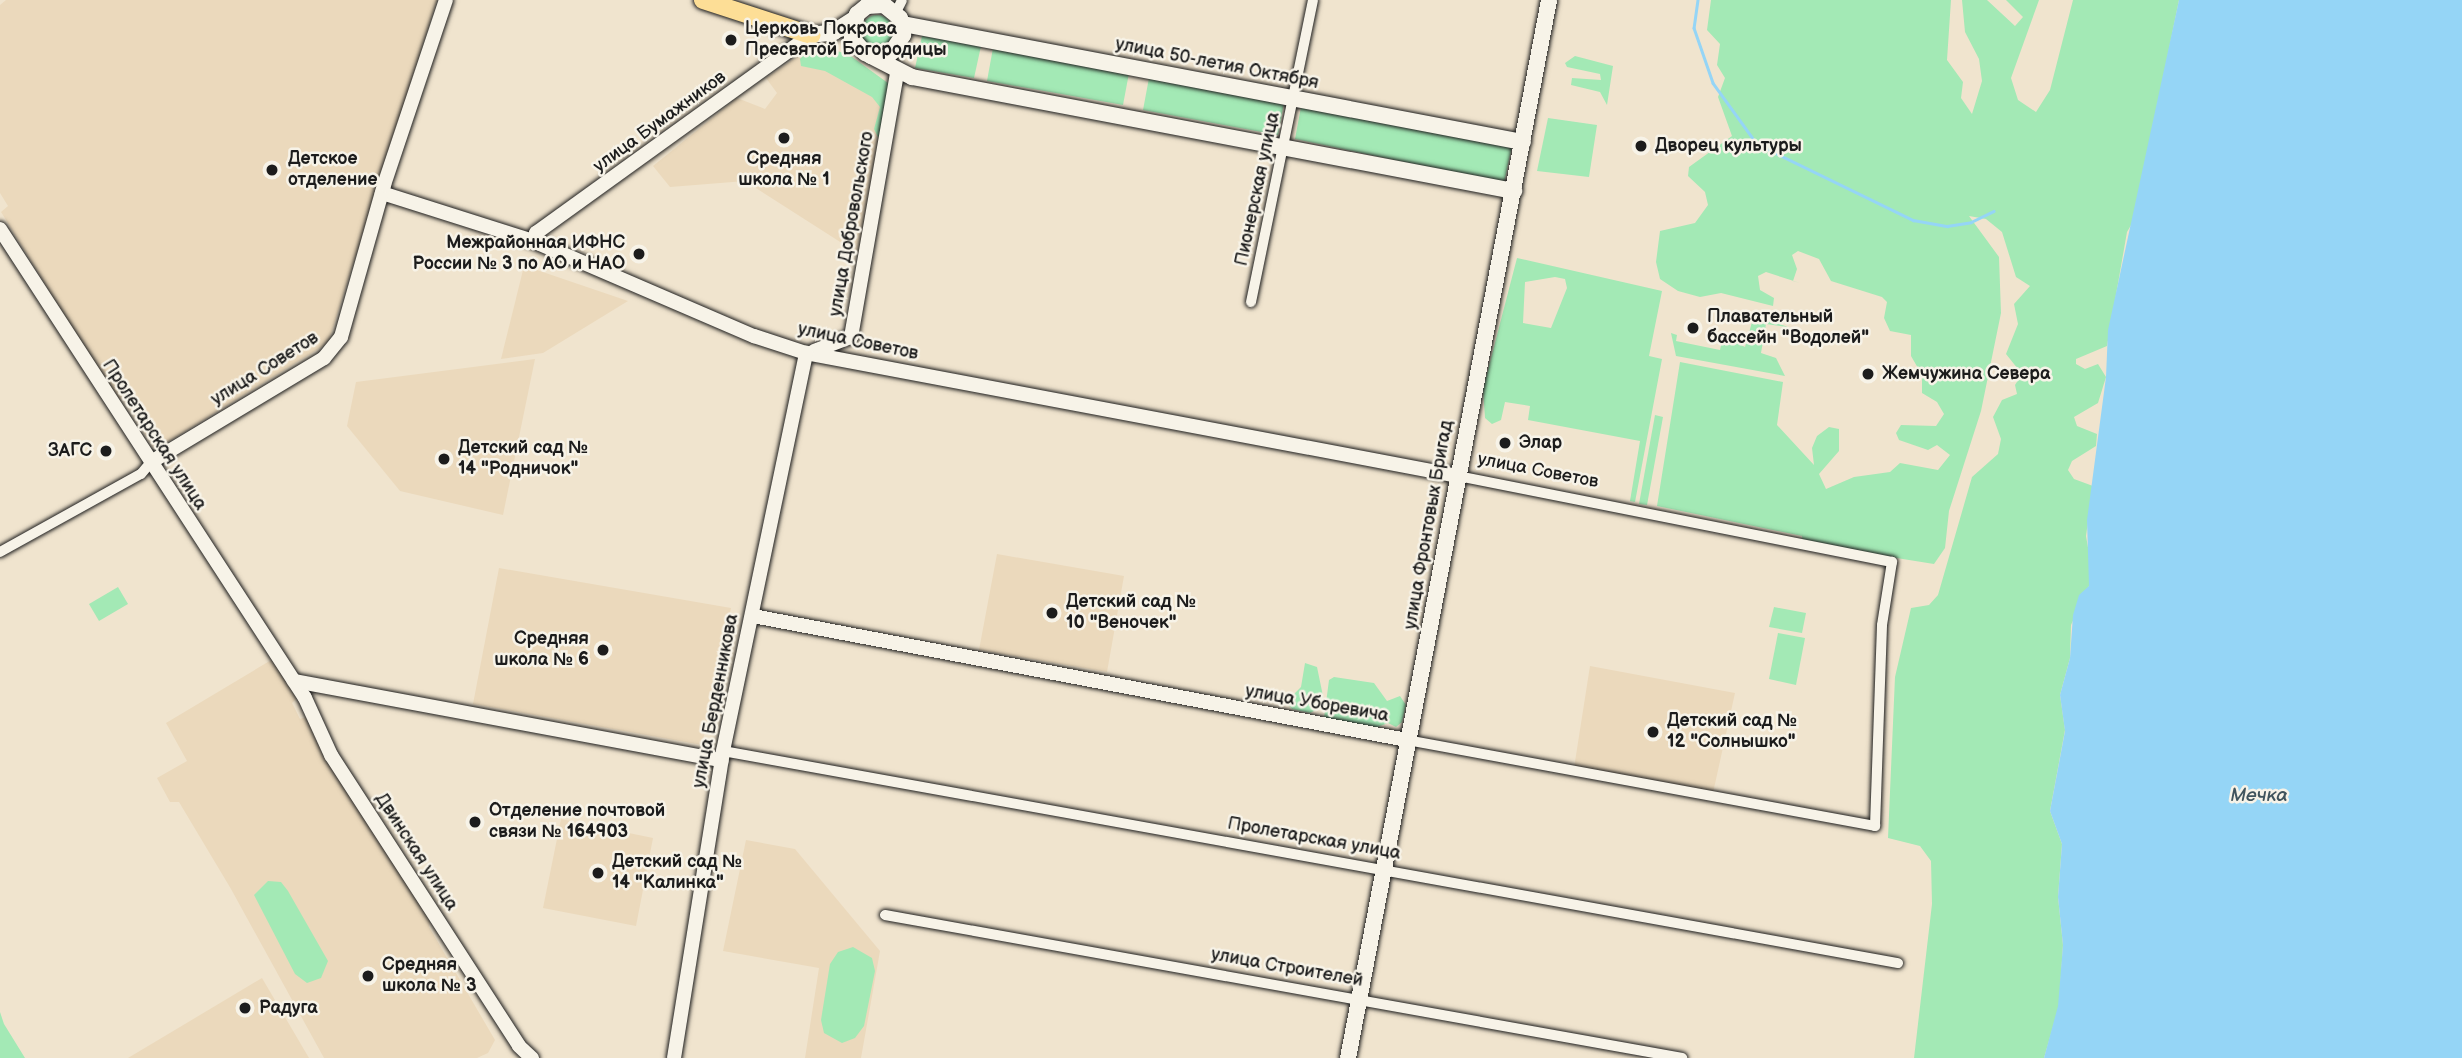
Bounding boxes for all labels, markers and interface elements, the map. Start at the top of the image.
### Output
place label: Церковь Покрова Пресвятой Богородицы [745,19,947,61]
marker: Церковь Покрова Пресвятой Богородицы [723,32,739,48]
street label: улица 50-летия Октября [1114,34,1320,94]
street label: улица Бумажников [589,67,731,177]
street label: Пионерская улица [1231,110,1285,268]
marker: Средняя школа № 1 [776,130,792,146]
street label: улица Добровольского [825,130,879,318]
place label: Дворец культуры [1655,135,1802,157]
marker: Дворец культуры [1633,138,1649,154]
place label: Детское отделение [288,149,377,192]
place label: Средняя школа № 1 [738,149,830,192]
marker: Детское отделение [262,160,282,180]
place label: Межрайонная ИФНС России № 3 по АО и НАО [412,233,625,276]
marker: Межрайонная ИФНС России № 3 по АО и НАО [631,246,647,262]
place label: Плавательный бассейн "Водолей" [1707,307,1869,350]
street label: улица Советов [796,319,920,365]
marker: Плавательный бассейн "Водолей" [1685,320,1701,336]
street label: улица Советов [207,327,323,411]
street label: Пролетарская улица [97,356,211,514]
place label: Жемчужина Севера [1882,363,2050,385]
marker: Жемчужина Севера [1860,366,1876,382]
street label: улица Фронтовых Бригад [1400,419,1458,631]
place label: Элар [1519,432,1562,454]
marker: Элар [1497,435,1513,451]
place label: Детский сад № 14 "Родничок" [458,438,588,480]
place label: ЗАГС [48,440,92,462]
marker: ЗАГС [98,443,114,459]
street label: улица Советов [1476,449,1600,493]
marker: Детский сад № 14 "Родничок" [436,451,452,467]
place label: Детский сад № 10 "Веночек" [1066,592,1196,634]
marker: Детский сад № 10 "Веночек" [1044,605,1060,621]
street label: улица Берденникова [689,612,743,790]
place label: Средняя школа № 6 [494,629,589,672]
marker: Средняя школа № 6 [595,642,611,658]
street label: улица Уборевича [1244,681,1390,727]
place label: Детский сад № 12 "Солнышко" [1667,711,1797,754]
marker: Детский сад № 12 "Солнышко" [1645,724,1661,740]
water label: Мечка [2230,785,2288,807]
street label: Двинская улица [370,789,462,915]
place label: Отделение почтовой связи № 164903 [489,801,665,844]
street label: Пролетарская улица [1226,813,1402,865]
marker: Отделение почтовой связи № 164903 [467,814,483,830]
place label: Детский сад № 14 "Калинка" [612,852,742,894]
marker: Детский сад № 14 "Калинка" [590,865,606,881]
street label: улица Строителей [1209,944,1365,992]
place label: Средняя школа № 3 [382,955,476,998]
marker: Средняя школа № 3 [360,968,376,984]
place label: Радуга [259,997,318,1019]
marker: Радуга [237,1000,253,1016]

